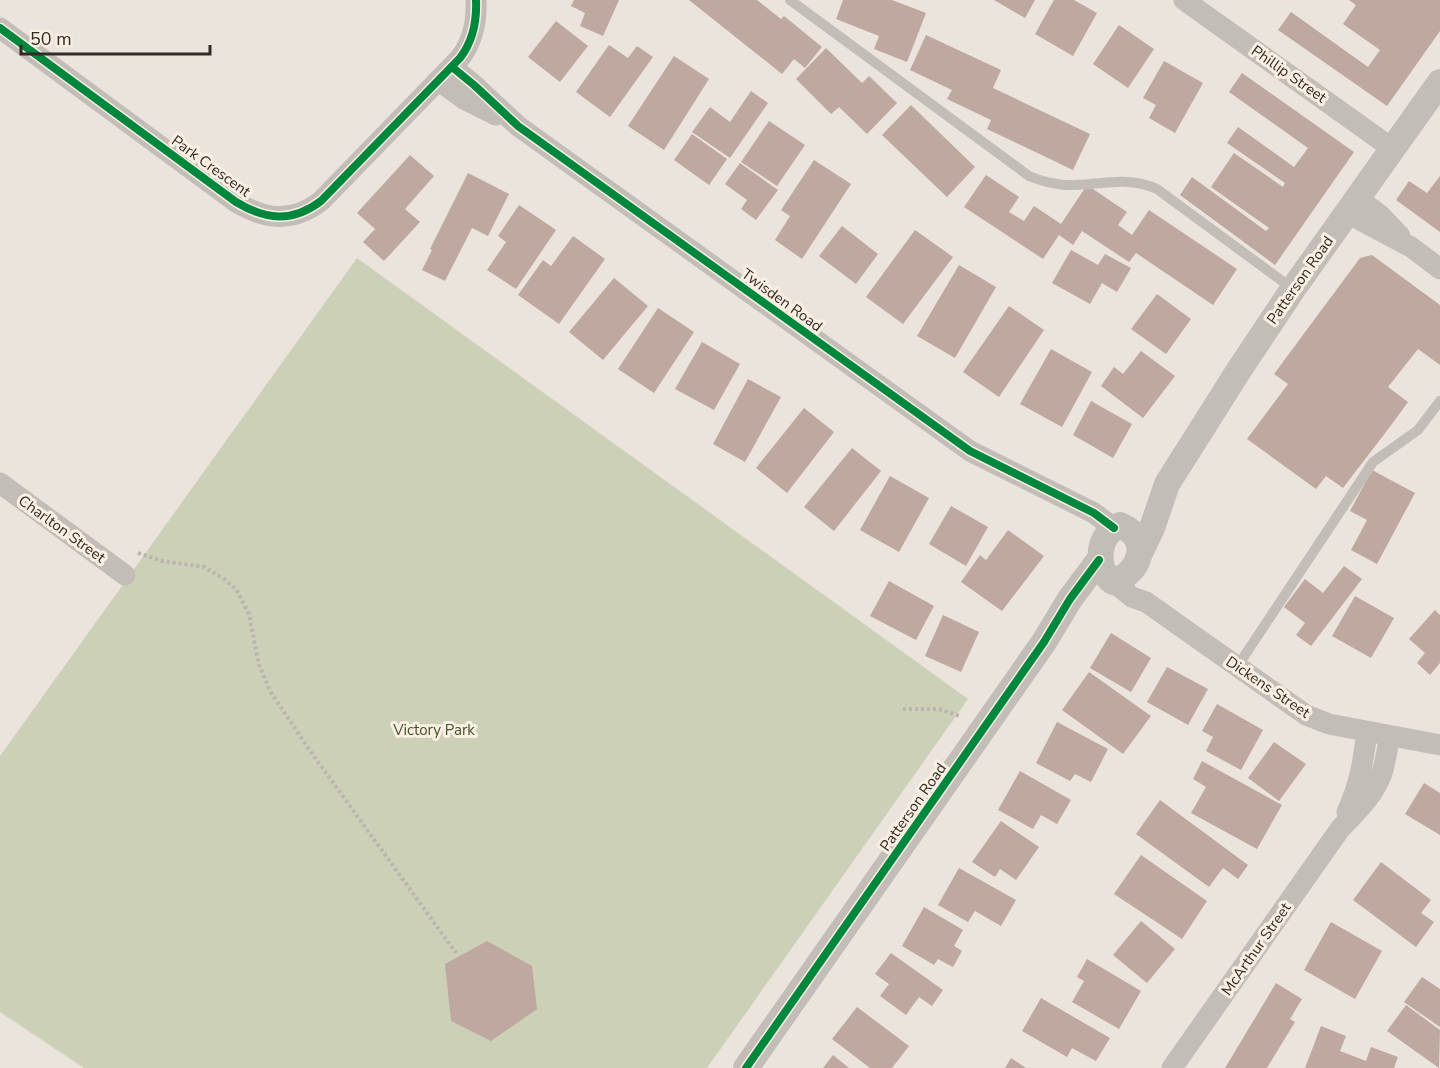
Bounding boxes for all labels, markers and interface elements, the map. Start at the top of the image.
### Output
scale bar [21,18,210,56]
text: 50 m [30,27,72,51]
street label: Phillip Street [1247,41,1331,108]
street label: Park Crescent [168,131,255,202]
street label: Patterson Road [1262,232,1338,328]
street label: Twisden Road [738,264,826,336]
street label: Charlton Street [14,491,110,568]
street label: Dickens Street [1222,651,1315,723]
park label: Victory Park [392,720,475,740]
street label: Patterson Road [875,759,951,855]
street label: McArthur Street [1217,898,1296,999]

